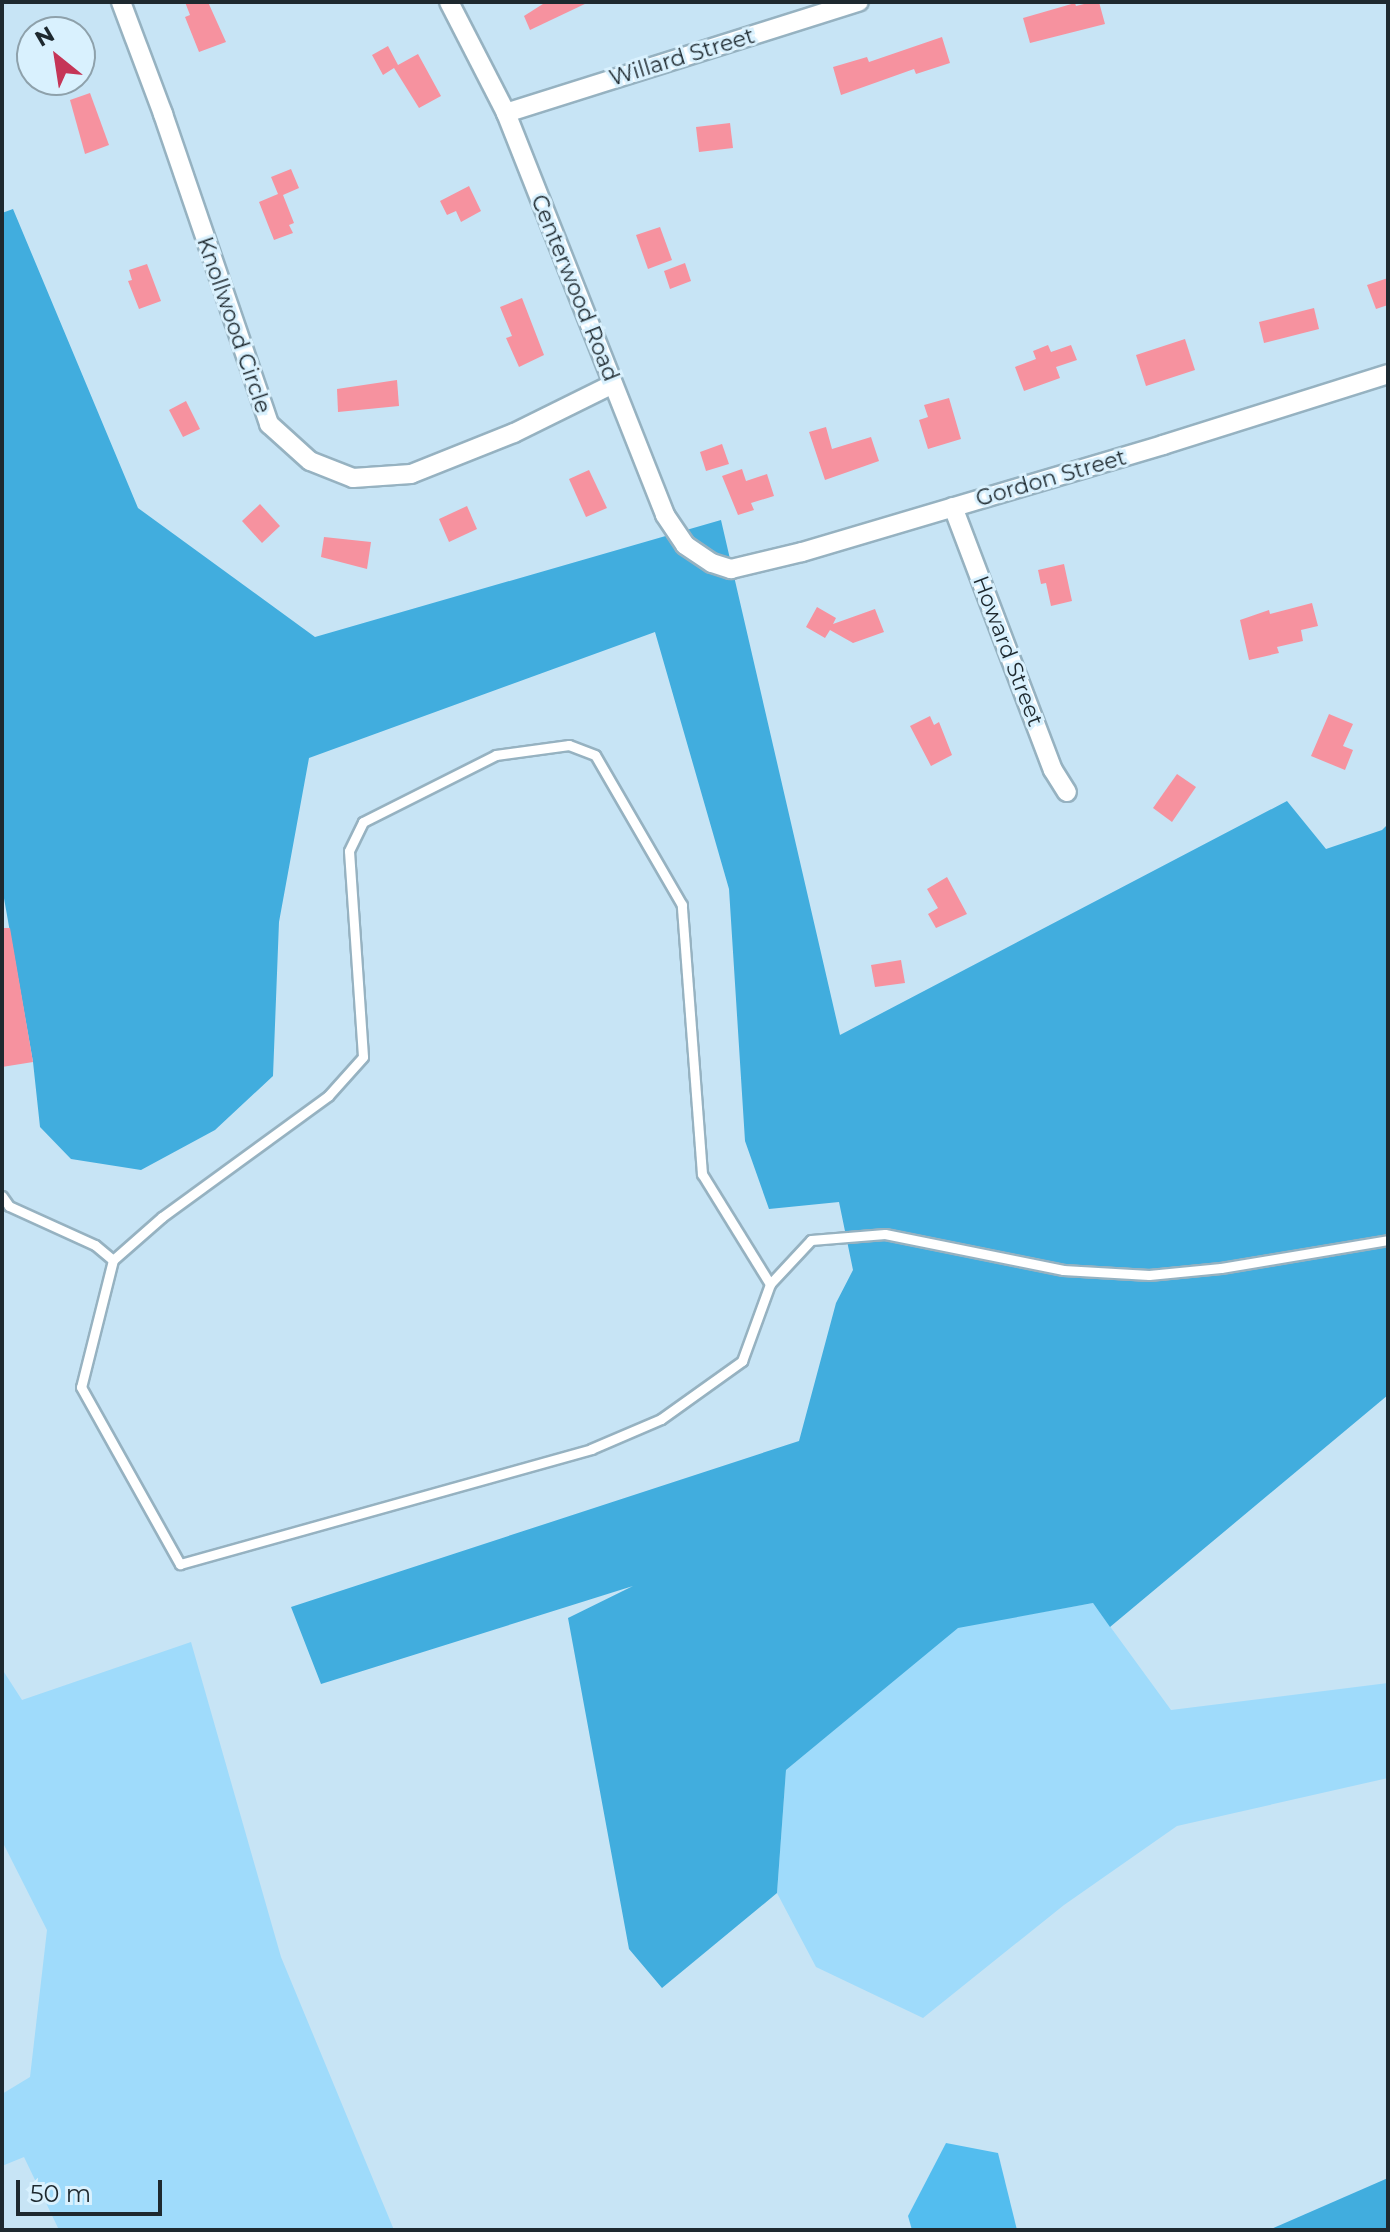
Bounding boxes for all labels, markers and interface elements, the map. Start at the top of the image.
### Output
north arrow [16,16,96,96]
text: N [30,20,59,53]
street label: Willard Street [606,22,758,92]
street label: Centerwood Road [525,191,625,385]
street label: Knollwood Circle [191,233,277,417]
street label: Gordon Street [973,444,1129,512]
street label: Howard Street [967,572,1049,730]
scale bar [20,2164,166,2214]
text: 50 m [30,2179,91,2208]

